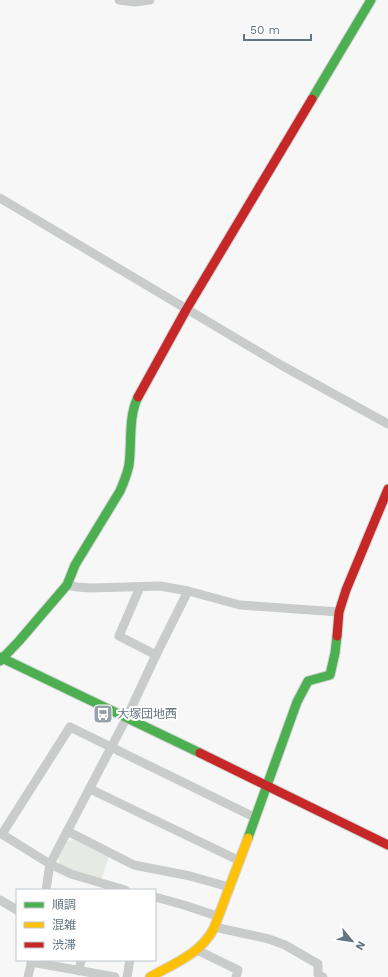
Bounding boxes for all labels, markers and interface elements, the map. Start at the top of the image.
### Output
scale bar [244,16,311,42]
text: 50 m [250,23,280,37]
bus stop icon: 大塚団地西 [92,703,114,725]
place label: 大塚団地西 [117,707,177,721]
legend [16,889,156,961]
text: 順調 [52,898,76,912]
text: 混雑 [52,918,76,932]
north arrow [332,921,372,961]
text: 渋滞 [52,938,76,952]
text: N [353,939,368,952]

